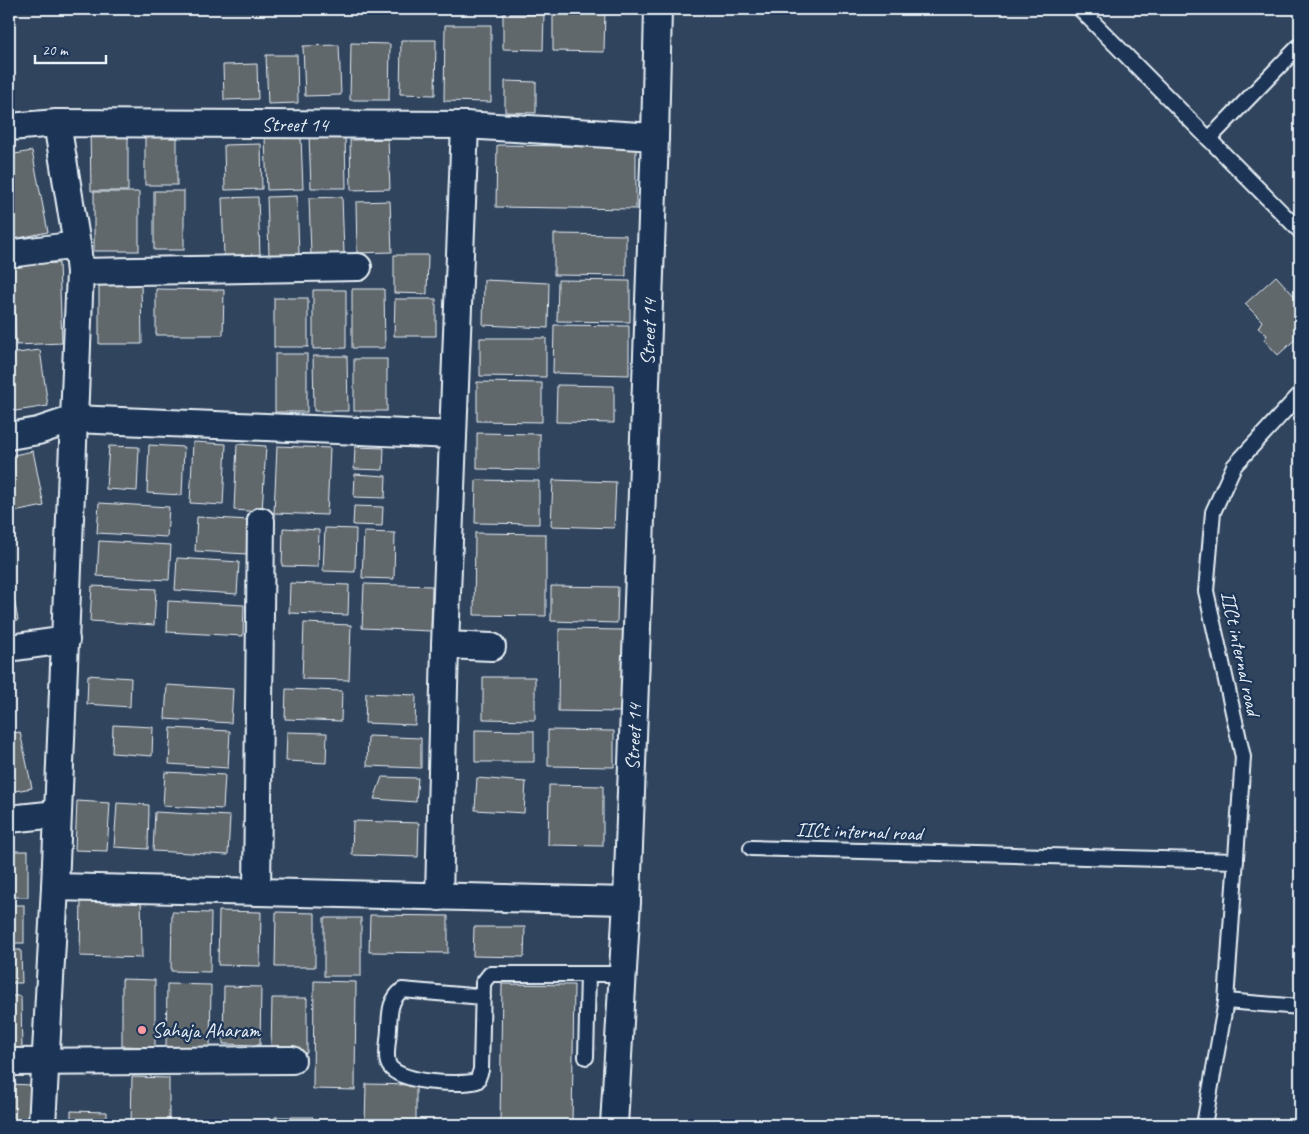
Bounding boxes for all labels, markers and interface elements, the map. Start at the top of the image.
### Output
scale bar [35,32,106,64]
text: 20 m [42,41,69,60]
street label: Street 14 [262,112,330,137]
street label: Street 14 [635,296,662,366]
street label: IICt internal road [1215,589,1267,720]
street label: Street 14 [620,701,647,771]
street label: IICt internal road [796,817,926,846]
place label: Sahaja Aharam [152,1018,262,1043]
marker: Sahaja Aharam [136,1024,148,1036]

